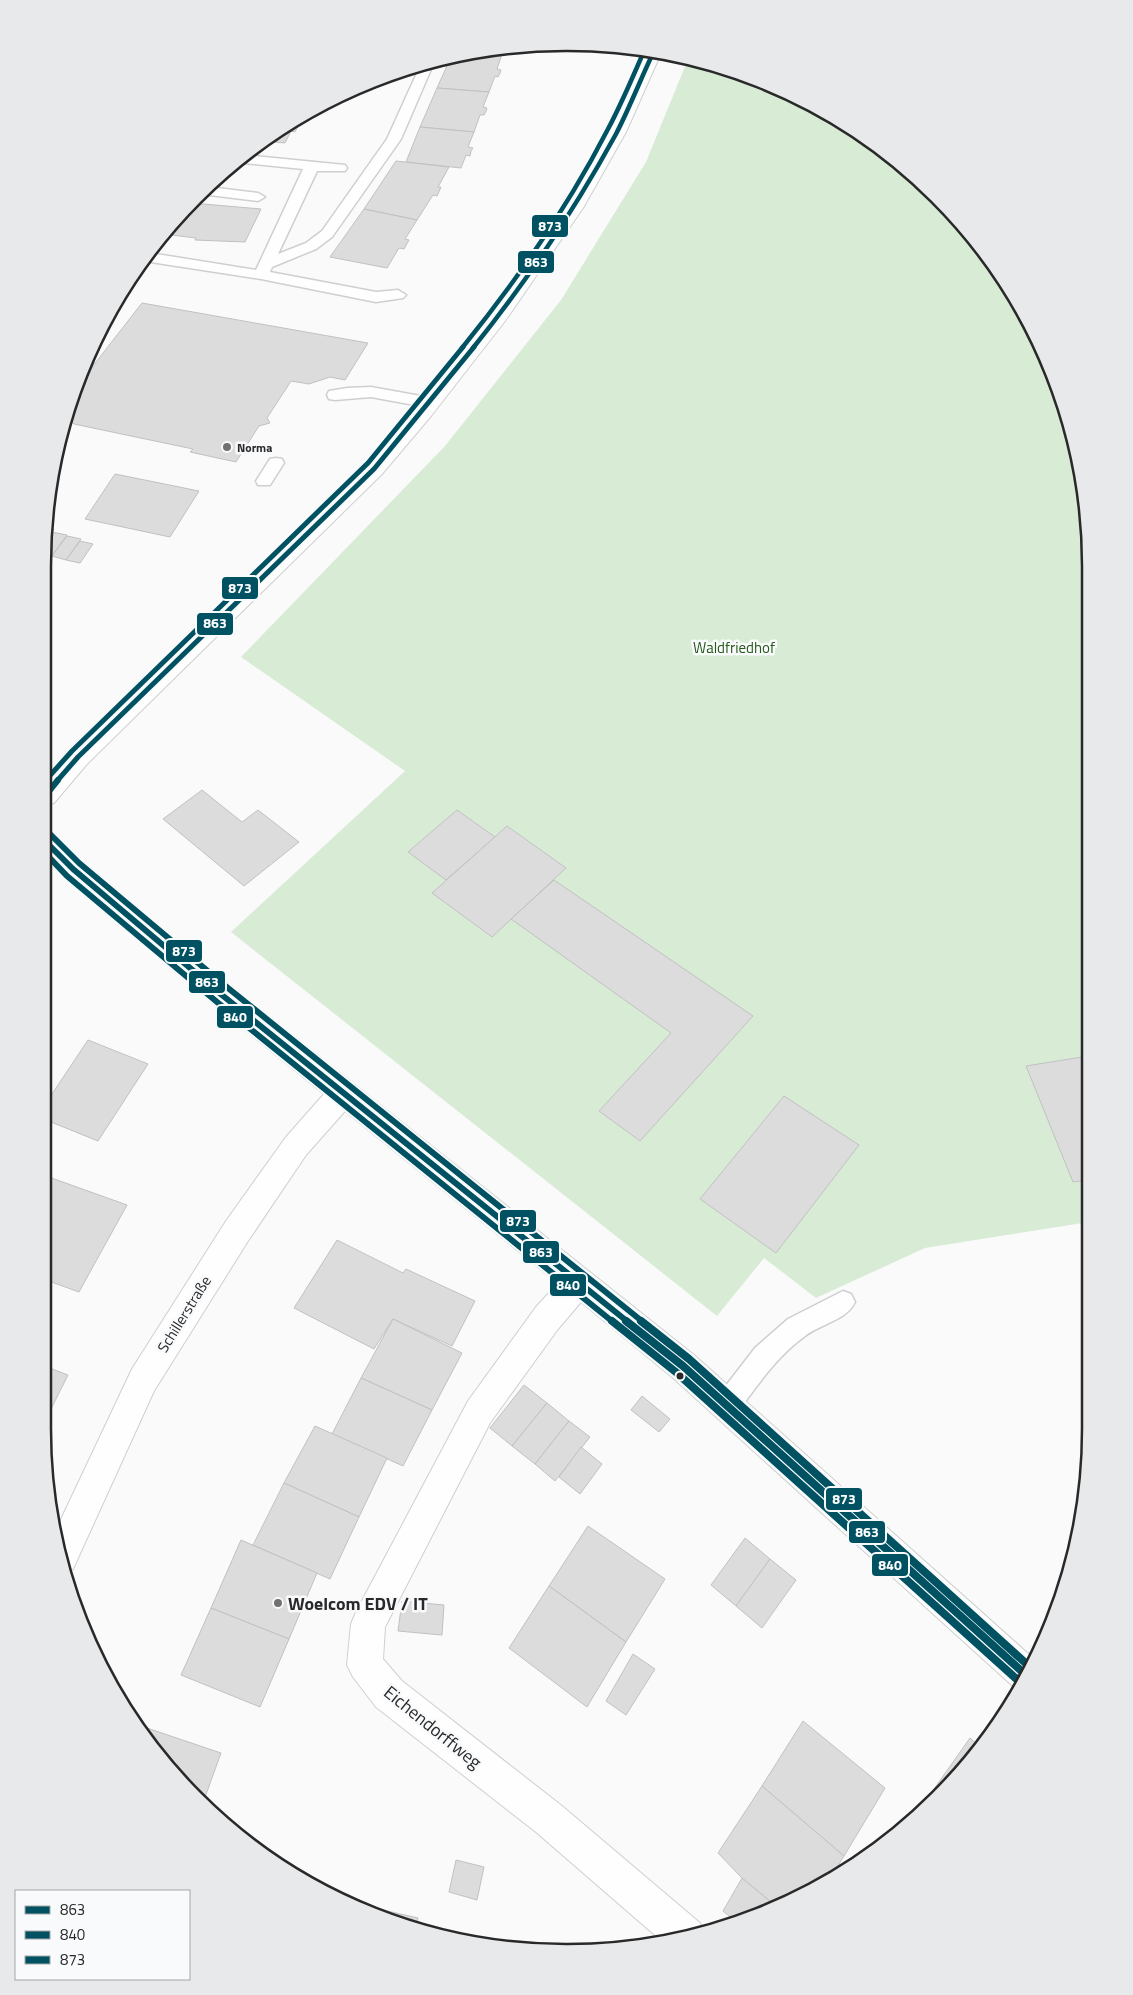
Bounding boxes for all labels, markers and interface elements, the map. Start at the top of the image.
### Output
line badge: 873 [531,214,569,238]
text: 873 [538,215,562,236]
line badge: 863 [517,250,555,274]
text: 863 [524,251,548,272]
place label: Norma [237,438,272,457]
marker: Norma [221,441,233,453]
line badge: 873 [221,576,259,600]
text: 873 [228,577,252,598]
line badge: 863 [196,612,234,636]
text: 863 [203,612,227,633]
park label: Waldfriedhof [693,636,775,659]
line badge: 873 [165,939,203,963]
text: 873 [172,940,196,961]
line badge: 863 [188,970,226,994]
text: 863 [195,971,219,992]
line badge: 840 [216,1005,254,1029]
text: 840 [223,1006,247,1027]
line badge: 873 [499,1209,537,1233]
text: 873 [506,1210,530,1231]
line badge: 863 [522,1240,560,1264]
text: 863 [529,1241,553,1262]
street label: Schillerstraße [151,1271,217,1357]
line badge: 840 [549,1273,587,1297]
text: 840 [556,1274,580,1295]
unlabelled marker [675,1371,685,1381]
line badge: 873 [825,1487,863,1511]
text: 873 [832,1488,856,1509]
line badge: 863 [848,1520,886,1544]
text: 863 [855,1521,879,1542]
line badge: 840 [871,1553,909,1577]
text: 840 [878,1554,902,1575]
place label: Woelcom EDV / IT [288,1590,428,1617]
marker: Woelcom EDV / IT [272,1597,284,1609]
street label: Eichendorffweg [378,1679,488,1775]
legend [15,1890,190,1980]
text: 863 [60,1898,85,1921]
text: 840 [60,1923,85,1946]
text: 873 [60,1948,85,1971]

